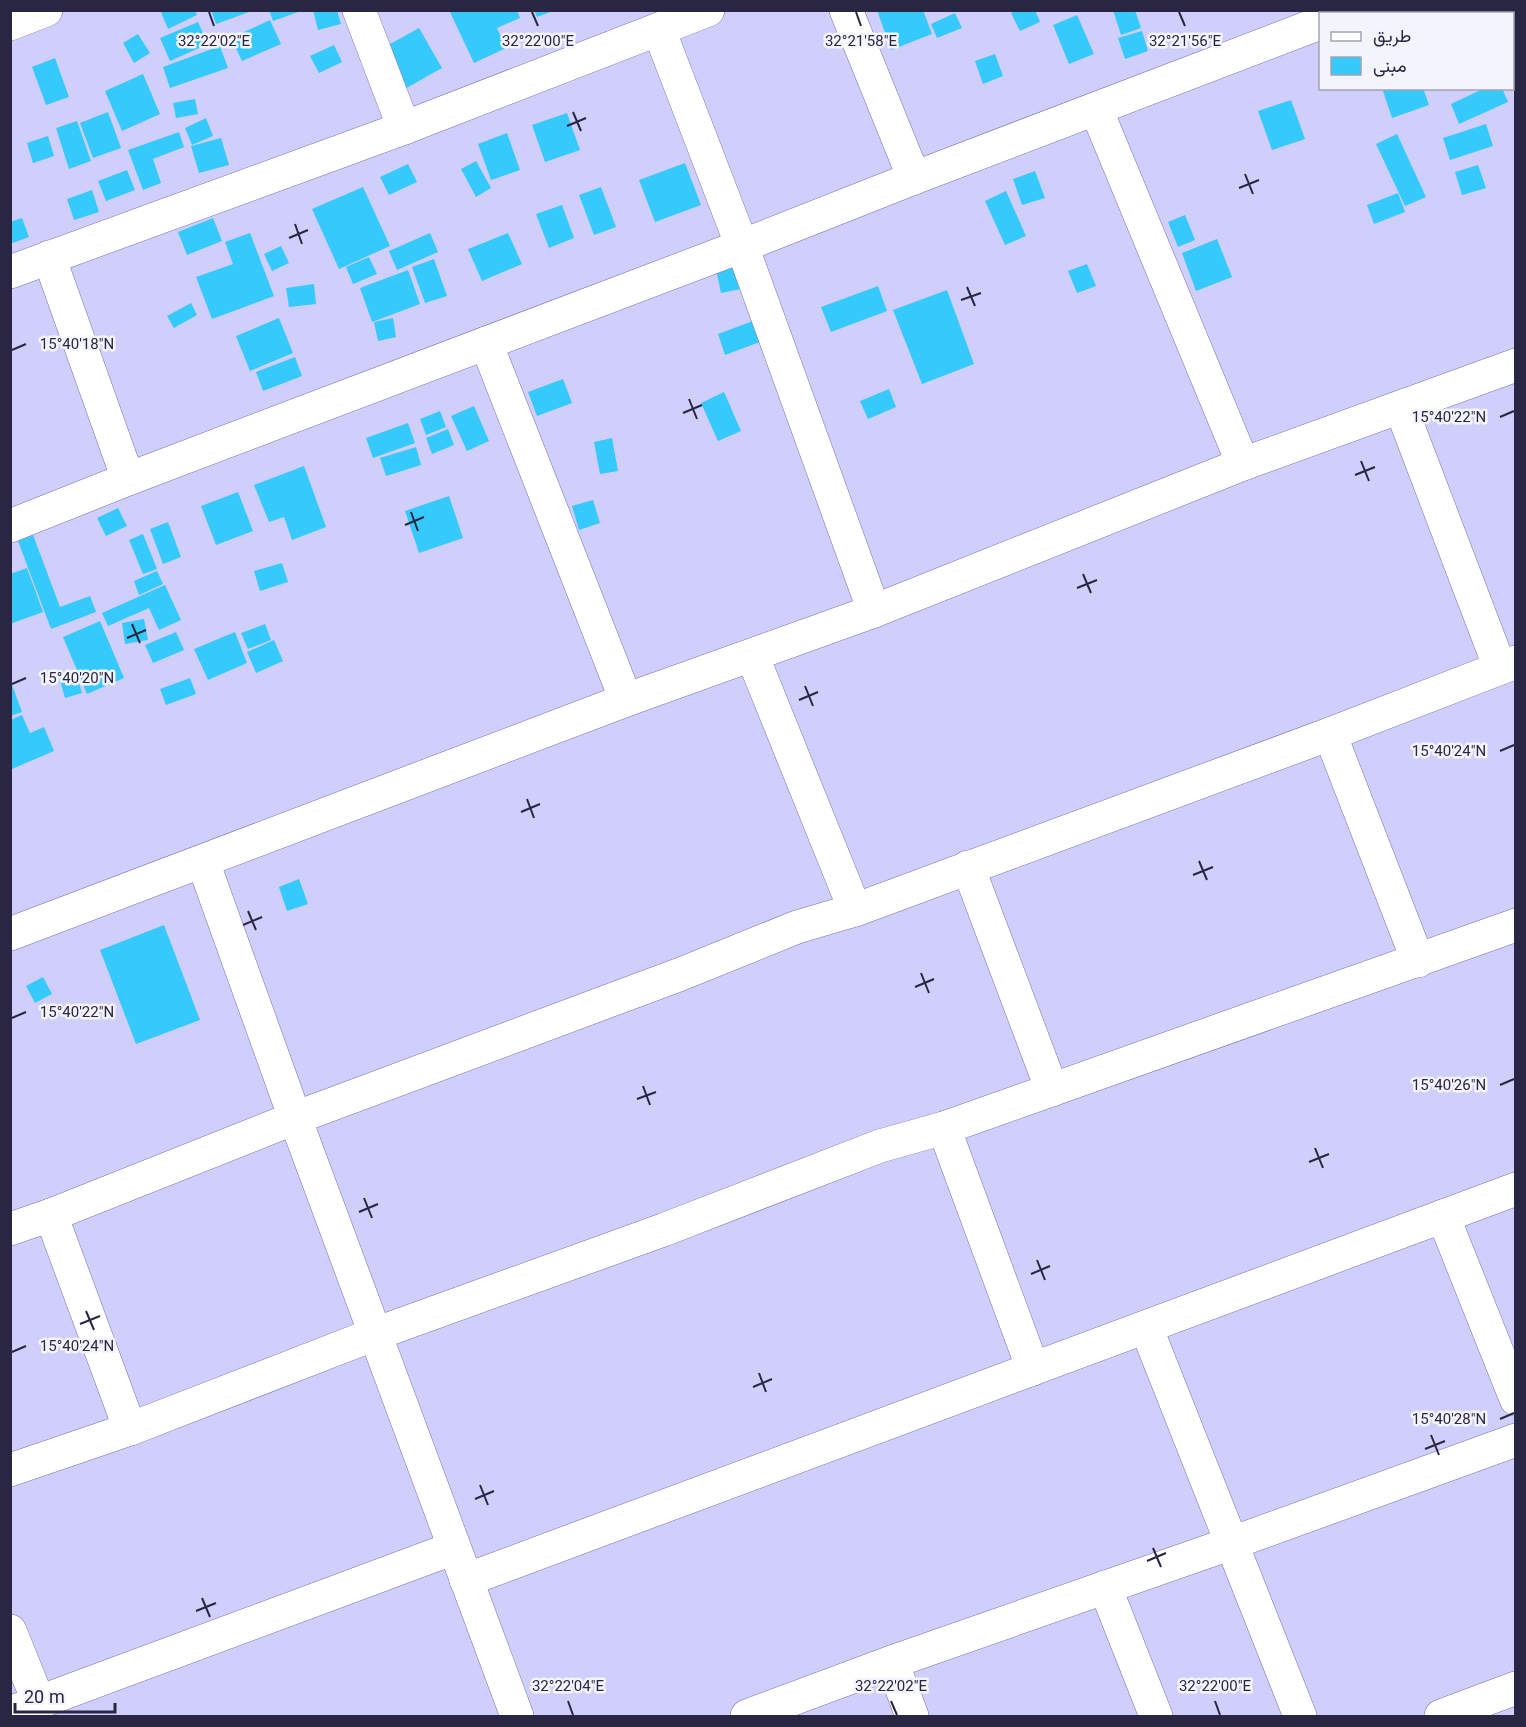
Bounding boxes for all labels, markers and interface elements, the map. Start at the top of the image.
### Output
legend [1319,12,1514,90]
text: طريق [1373,24,1411,52]
text: 32°22'02"E [178,31,251,54]
text: 32°22'00"E [502,31,575,54]
text: 32°21'58"E [825,31,898,54]
text: 32°21'56"E [1149,31,1222,54]
text: مبنى [1373,54,1407,82]
text: 15°40'18"N [40,334,114,357]
text: 15°40'22"N [1412,407,1486,430]
text: 15°40'20"N [40,668,114,691]
text: 15°40'24"N [1412,741,1486,764]
text: 15°40'22"N [40,1002,114,1025]
text: 15°40'26"N [1412,1075,1486,1098]
text: 15°40'24"N [40,1336,114,1359]
text: 15°40'28"N [1412,1409,1486,1432]
scale bar [15,1676,116,1714]
text: 32°22'04"E [532,1676,605,1699]
text: 32°22'02"E [855,1676,928,1699]
text: 32°22'00"E [1179,1676,1252,1699]
text: 20 m [24,1685,65,1713]

